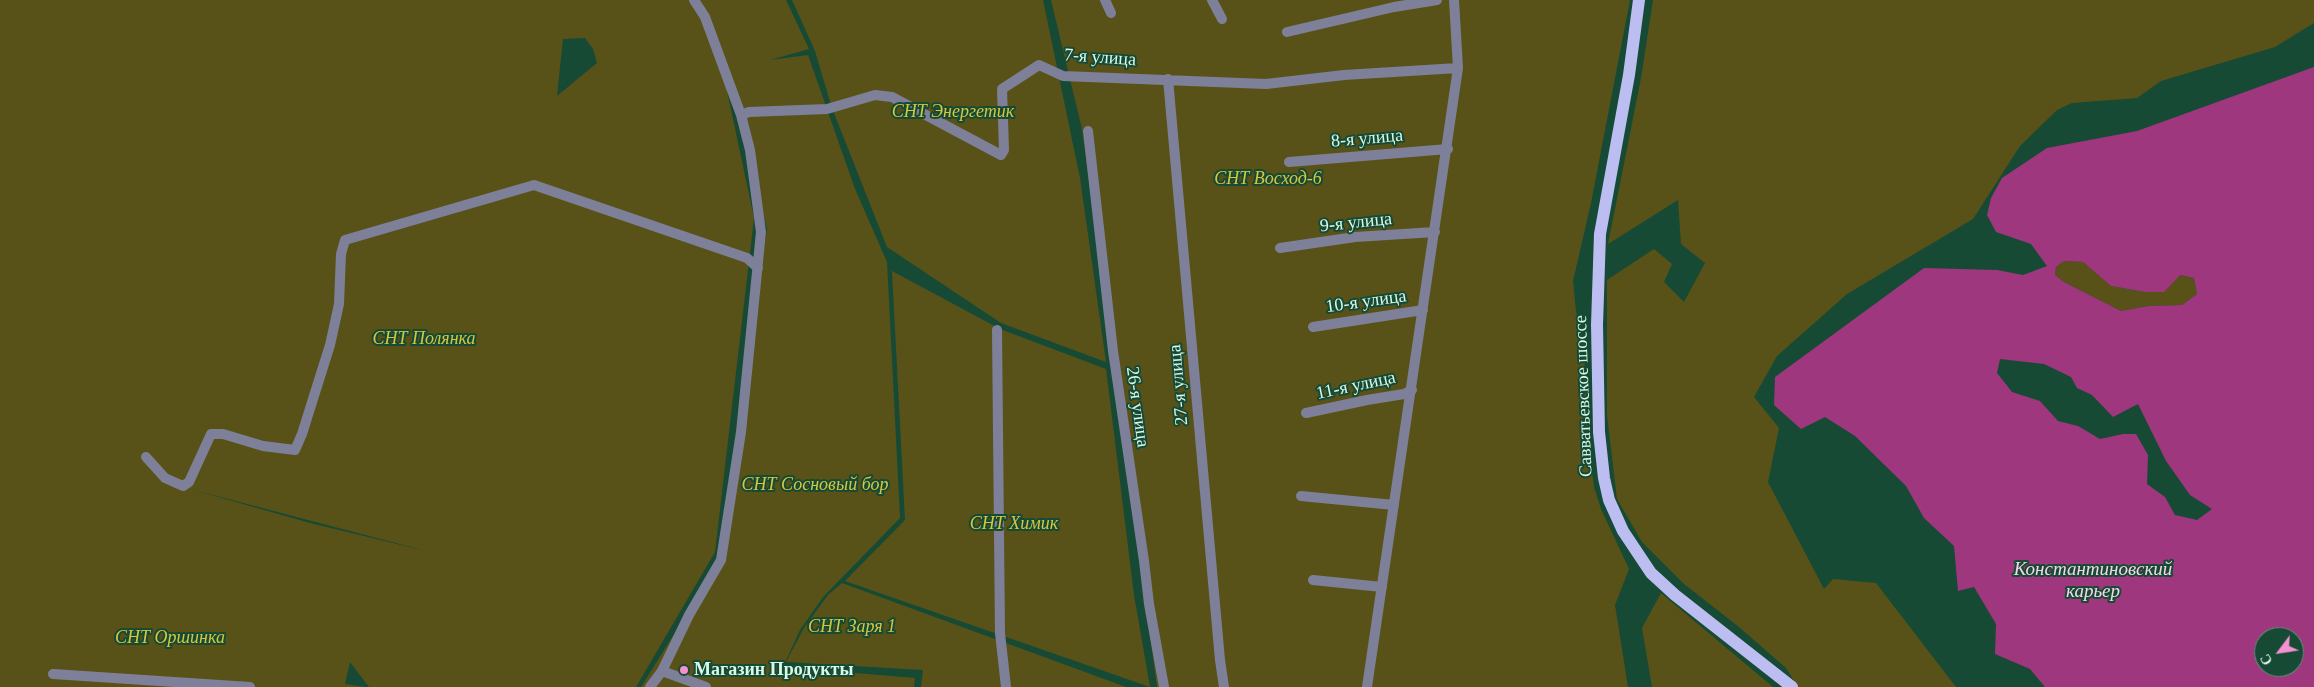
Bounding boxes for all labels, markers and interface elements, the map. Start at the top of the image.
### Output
street label: 7-я улица [1063,45,1137,71]
park label: СНТ Энергетик [892,101,1014,123]
street label: 8-я улица [1330,125,1404,153]
park label: СНТ Восход-6 [1214,168,1322,190]
street label: 9-я улица [1319,208,1393,238]
street label: 10-я улица [1324,286,1408,318]
street label: Савватьевское шоссе [1570,315,1598,477]
park label: СНТ Полянка [372,328,476,350]
street label: 27-я улица [1165,344,1193,426]
street label: 26-я улица [1121,365,1153,449]
street label: 11-я улица [1314,367,1398,405]
park label: СНТ Сосновый бор [742,474,888,496]
park label: СНТ Химик [970,513,1058,535]
water label: Константиновский карьер [2014,559,2172,603]
park label: СНТ Заря 1 [808,616,896,638]
park label: СНТ Оршинка [115,627,225,649]
north arrow [2254,627,2304,677]
text: С [2258,651,2276,668]
place label: Магазин Продукты [694,659,854,681]
marker: Магазин Продукты [678,664,690,676]

